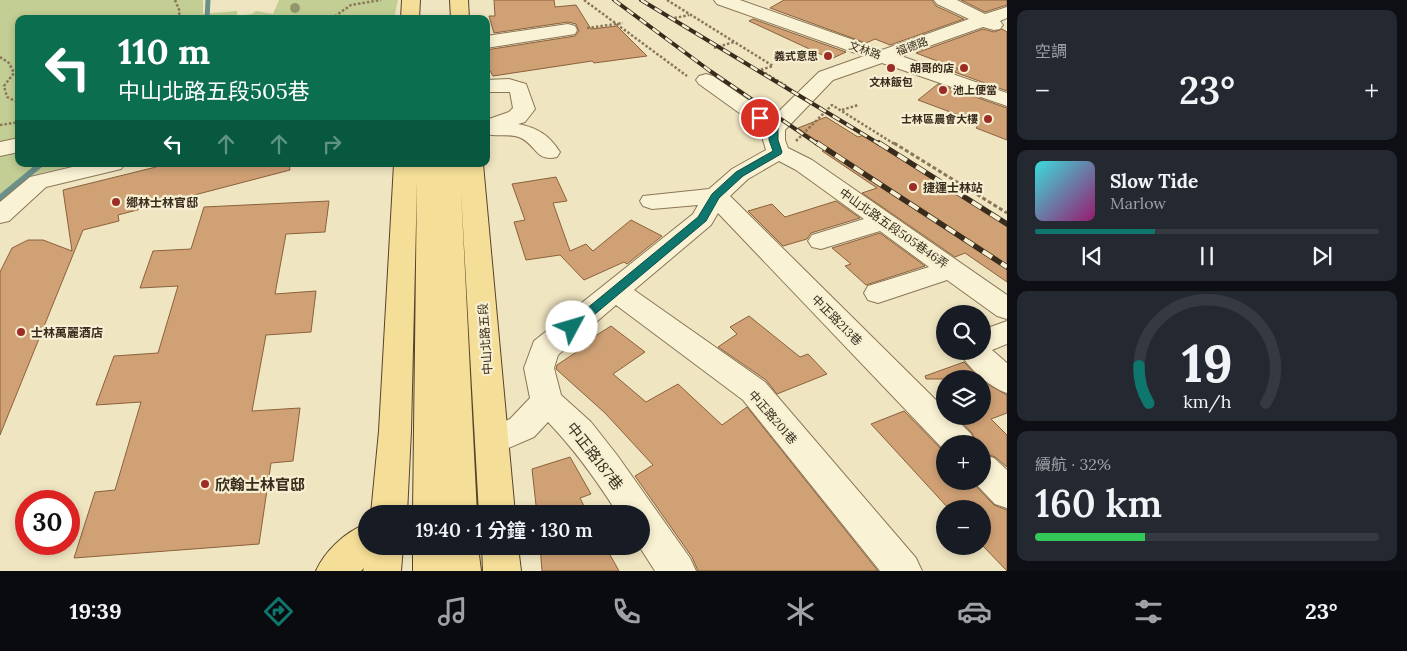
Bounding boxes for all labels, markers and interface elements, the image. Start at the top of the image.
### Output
text: 110 m [118,29,210,74]
street label: 福德路 [894,34,930,58]
icon: left [35,35,100,100]
street label: 文林路 [847,38,883,62]
text: 空調 [1035,41,1067,61]
place label: 義式意思 [774,49,818,63]
marker: 義式意思 [822,50,834,62]
place label: 胡哥的店 [910,61,954,75]
marker: 文林飯包 [885,62,897,74]
marker: 胡哥的店 [958,62,970,74]
text: 23° [1179,66,1235,114]
text: − [1035,73,1050,109]
text: + [1364,73,1379,109]
place label: 文林飯包 [869,75,913,89]
text: 中山北路五段505巷 [118,77,310,105]
place label: 池上便當 [953,83,997,97]
marker: 池上便當 [937,84,949,96]
pin [739,97,781,139]
icon: arrive [746,104,774,132]
place label: 士林區農會大樓 [901,112,978,126]
marker: 士林區農會大樓 [982,113,994,125]
icon: left [159,130,187,158]
icon: ahead [212,130,240,158]
icon: ahead [265,130,293,158]
icon: right [318,130,346,158]
text: Slow Tide [1110,169,1198,193]
place label: 捷運士林站 [923,180,983,195]
marker: 捷運士林站 [907,181,919,193]
street label: 中山北路五段505巷46弄 [836,185,952,271]
text: Marlow [1110,193,1166,213]
place label: 鄉林士林官邸 [126,195,198,210]
marker: 鄉林士林官邸 [110,196,122,208]
icon: previous [1078,242,1106,270]
icon: pause [1193,242,1221,270]
icon: next [1308,242,1336,270]
street label: 中正路213巷 [809,292,865,348]
position arrow [545,300,597,352]
street label: 中山北路五段 [475,303,495,375]
map controls [936,305,991,555]
button: search [936,305,991,360]
place label: 士林萬麗酒店 [31,325,103,340]
marker: 士林萬麗酒店 [15,326,27,338]
text: 19 [1181,330,1233,396]
button: layers [936,370,991,425]
street label: 中正路201巷 [746,387,800,447]
text: km/h [1183,390,1231,413]
street label: 中正路187巷 [563,418,627,494]
button: + [936,435,991,490]
text: 續航 · 32% [1035,454,1111,474]
place label: 欣翰士林官邸 [215,475,305,494]
marker: 欣翰士林官邸 [199,478,211,490]
text: 160 km [1035,479,1162,527]
speed limit sign: 30 [15,490,80,555]
button: − [936,500,991,555]
text: 19:40 · 1 分鐘 · 130 m [415,518,593,542]
icon: directions [261,594,296,629]
icon: music [435,594,470,629]
icon: phone [609,594,644,629]
icon: climate [783,594,818,629]
icon: car [957,594,992,629]
icon: filters [1131,594,1166,629]
text: 19:39 [70,597,122,625]
text: 23° [1305,597,1337,625]

